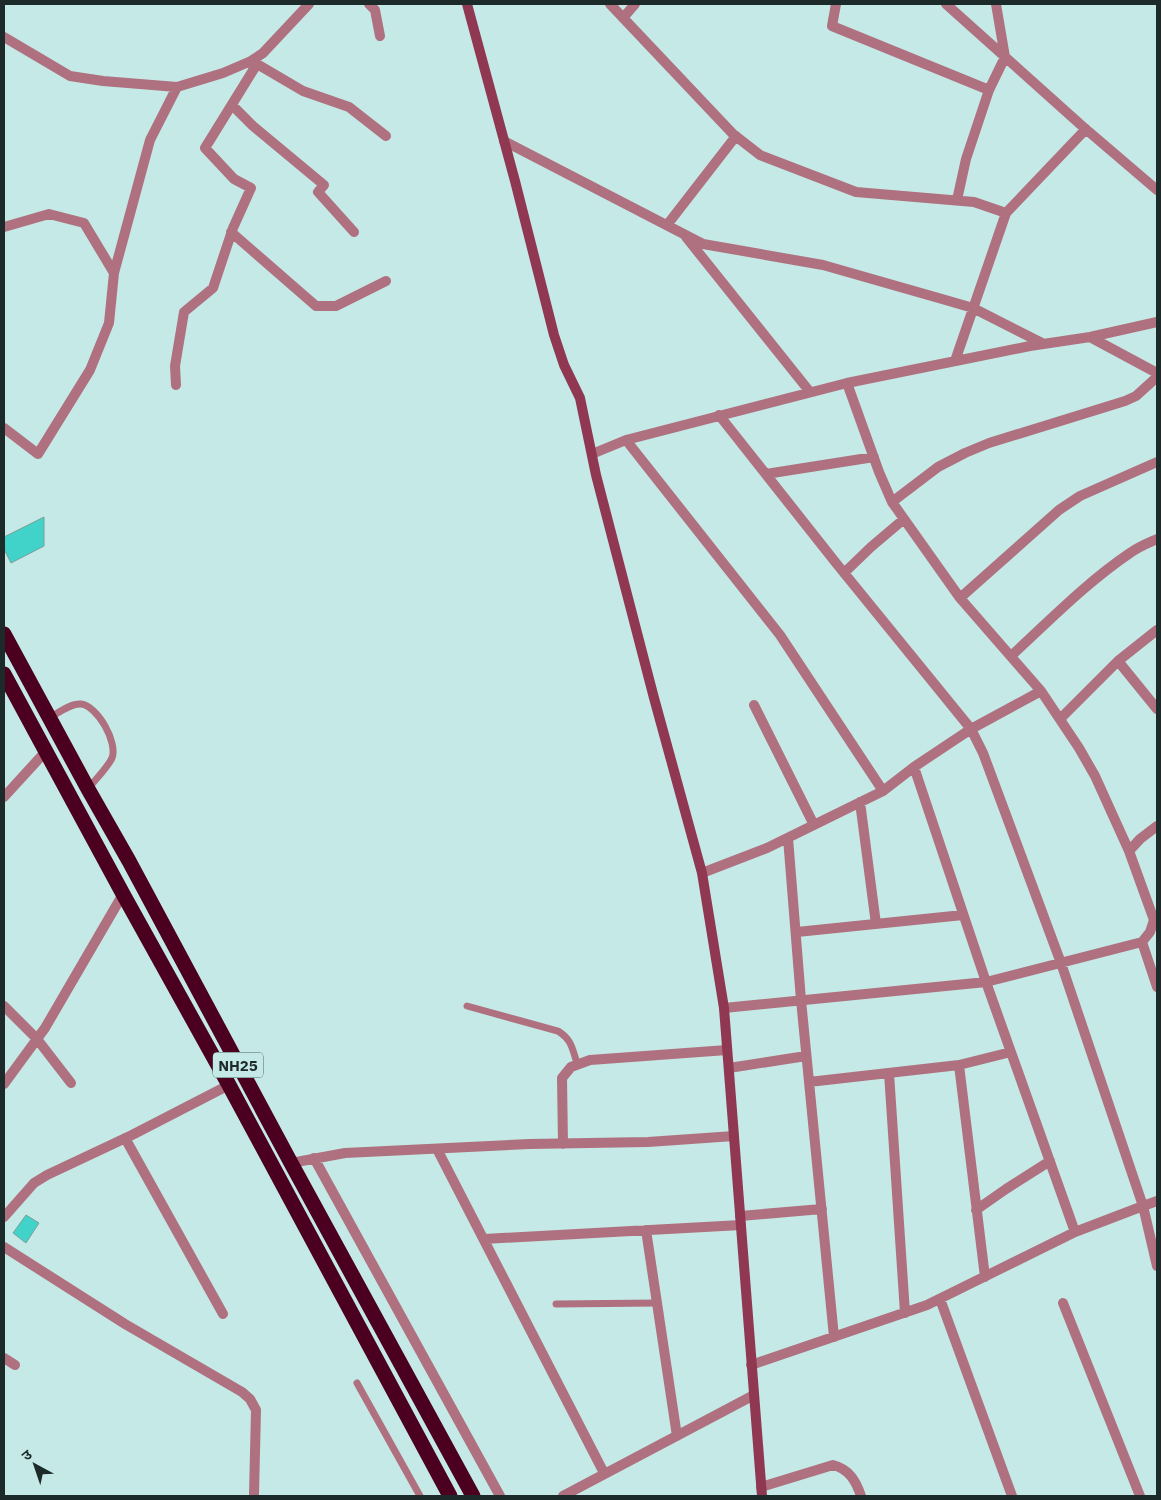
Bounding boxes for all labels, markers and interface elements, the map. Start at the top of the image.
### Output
road number: NH25 [213,1052,263,1078]
north arrow [10,1440,60,1490]
text: उ [18,1445,36,1465]

